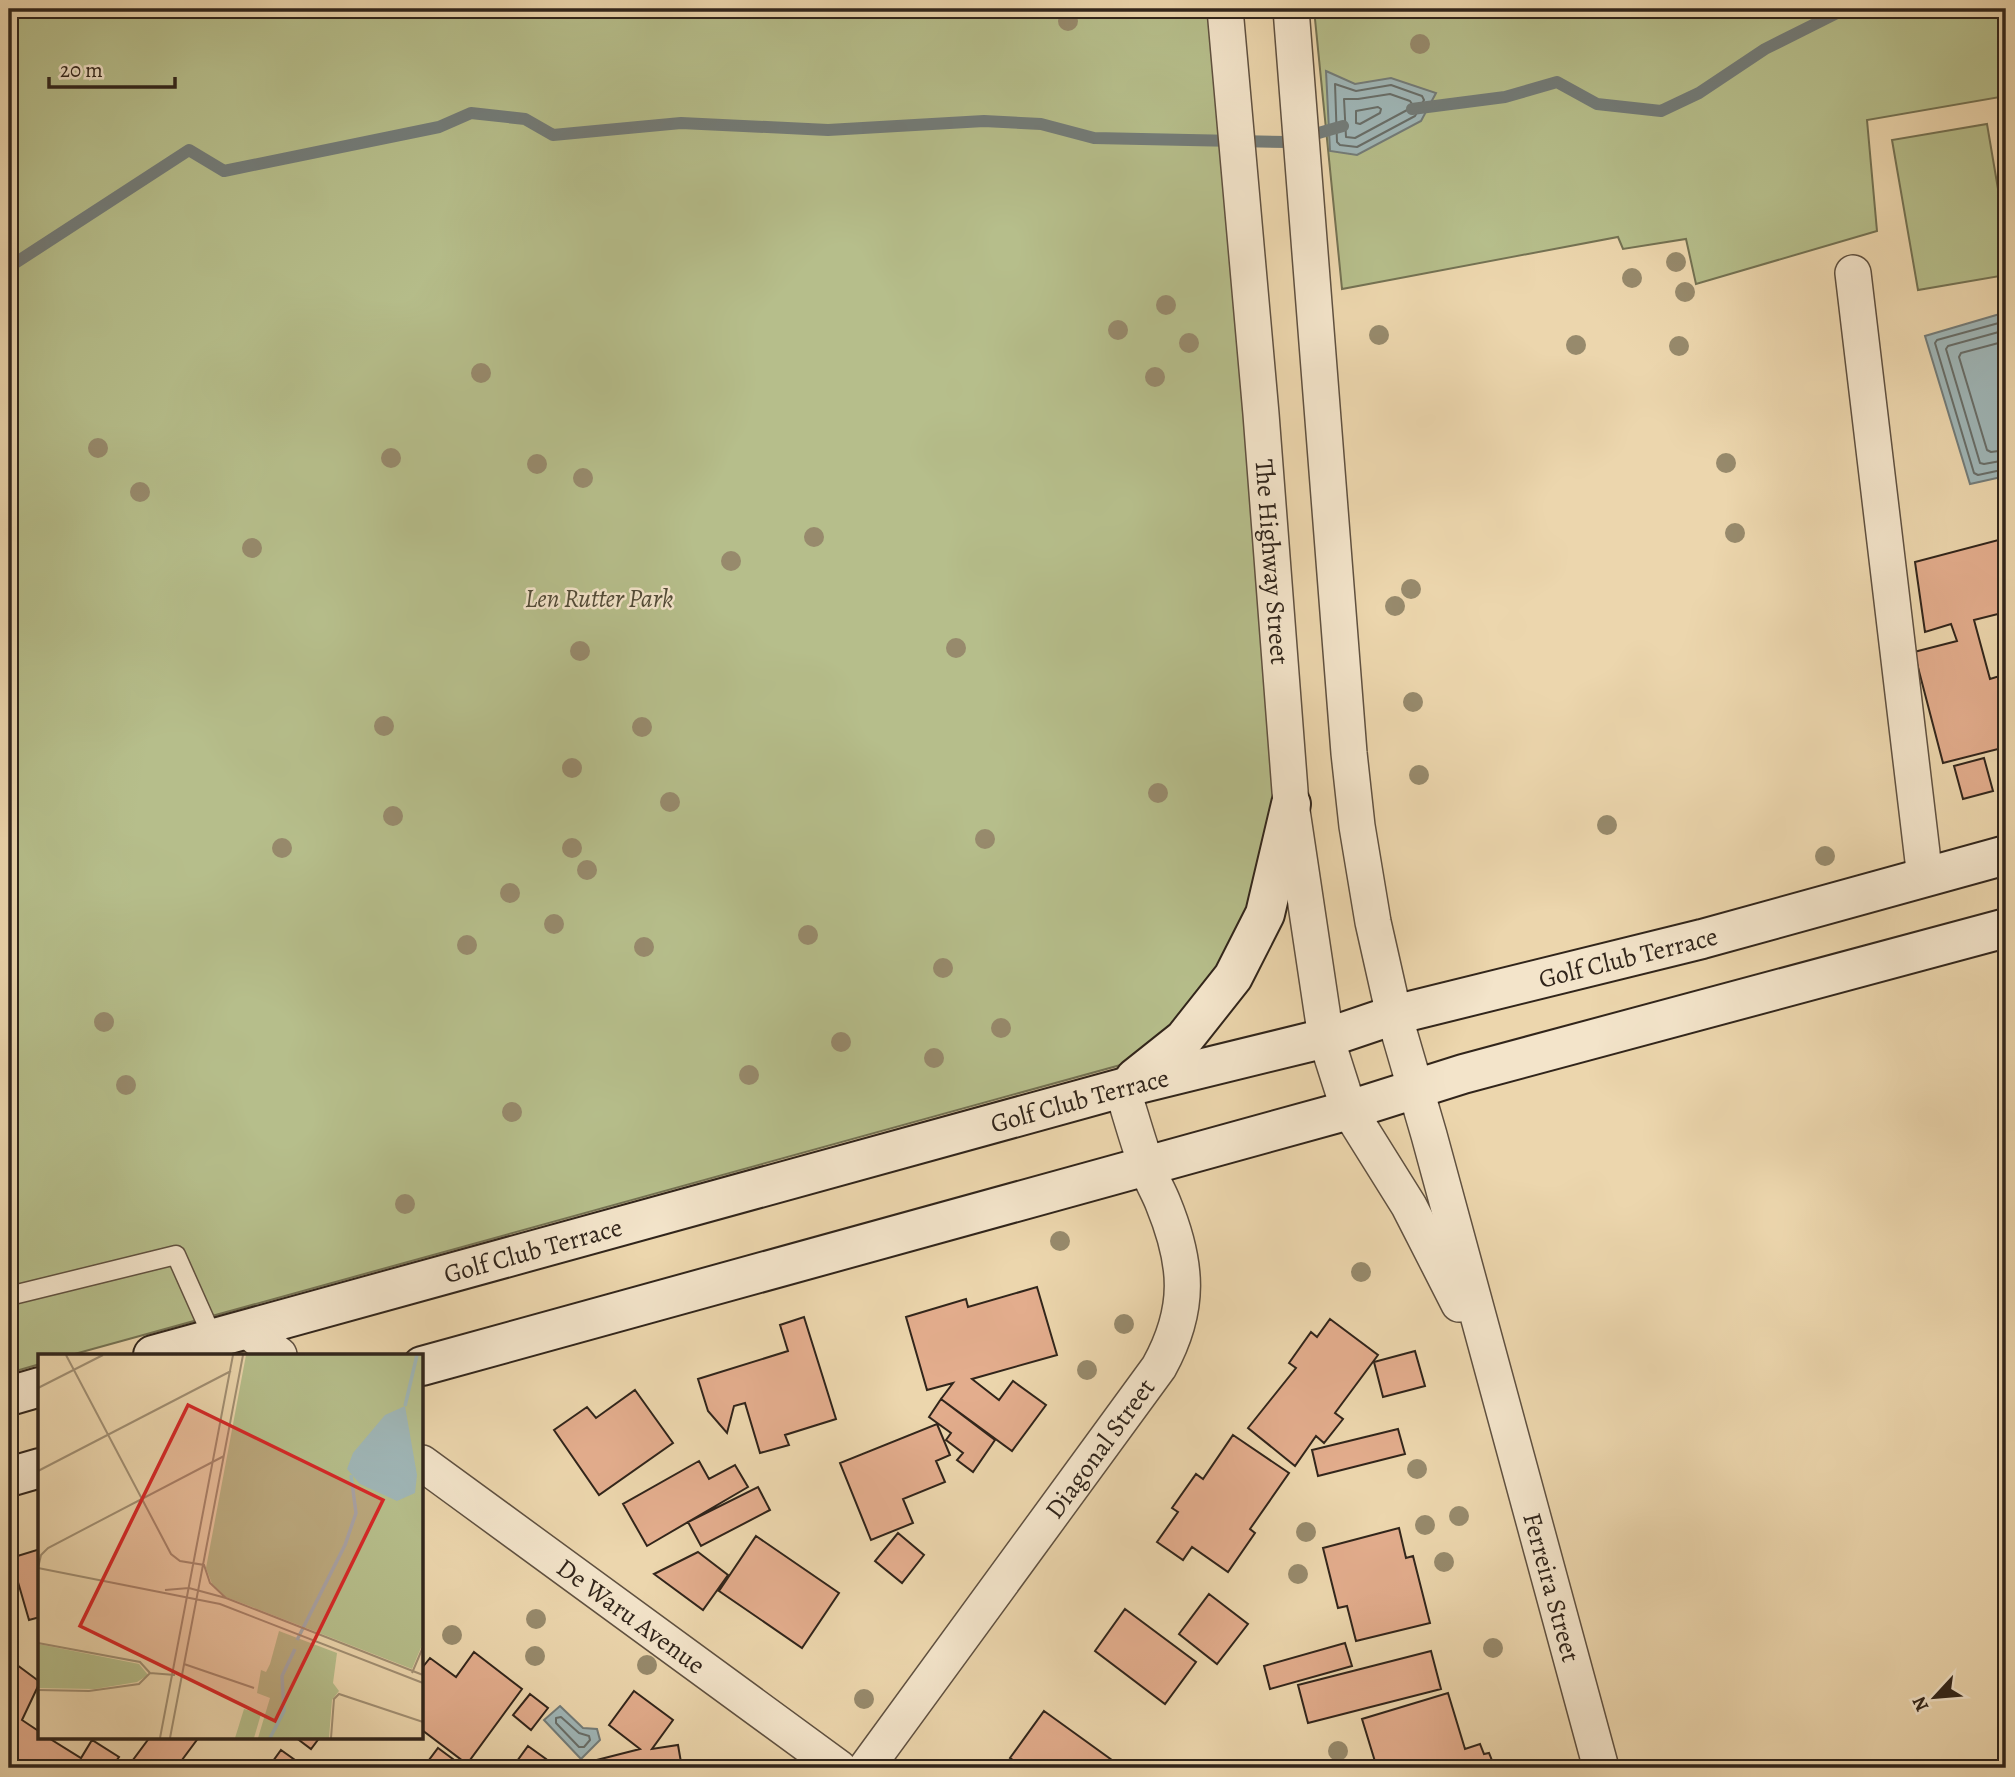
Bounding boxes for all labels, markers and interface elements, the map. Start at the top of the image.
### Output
scale bar [49,46,175,90]
text: 20 m [60,56,103,84]
street label: The Highway Street [1247,458,1298,666]
park label: Len Rutter Park [525,581,673,616]
street label: Golf Club Terrace [1535,918,1722,996]
street label: Golf Club Terrace [986,1060,1172,1141]
street label: Golf Club Terrace [440,1209,626,1292]
inset map [38,1354,424,1738]
street label: Diagonal Street [1037,1371,1163,1525]
street label: Ferreira Street [1515,1509,1589,1666]
street label: De Waru Avenue [550,1550,712,1682]
north arrow [1899,1662,1969,1732]
text: N [1906,1692,1935,1716]

